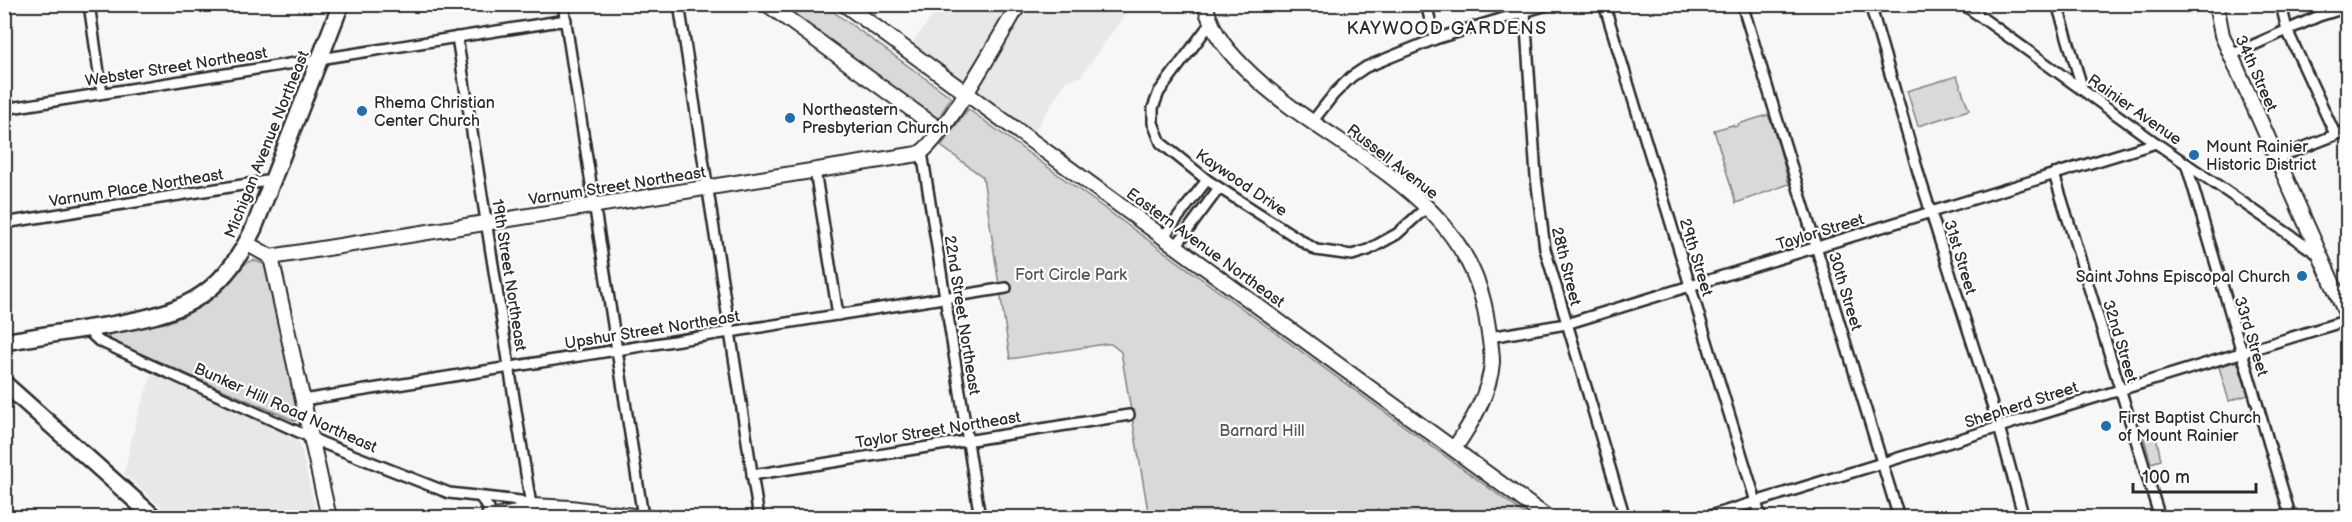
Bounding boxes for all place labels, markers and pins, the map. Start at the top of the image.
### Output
place label: Rhema Christian Center Church [374,94,495,131]
place label: Northeastern Presbyterian Church [802,101,949,138]
marker: Rhema Christian Center Church [355,104,369,118]
marker: Northeastern Presbyterian Church [783,111,797,125]
place label: Mount Rainier Historic District [2206,138,2317,175]
marker: Mount Rainier Historic District [2187,148,2201,162]
place label: Saint Johns Episcopal Church [2076,268,2290,287]
marker: Saint Johns Episcopal Church [2295,269,2309,283]
place label: First Baptist Church of Mount Rainier [2118,409,2261,446]
marker: First Baptist Church of Mount Rainier [2099,419,2113,433]

